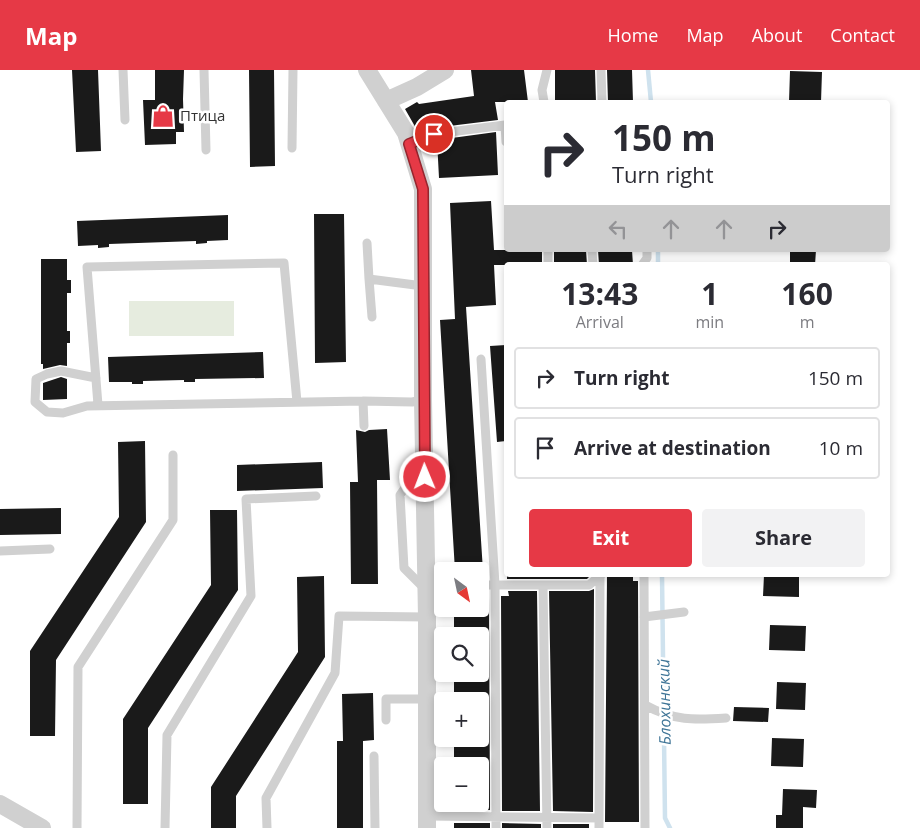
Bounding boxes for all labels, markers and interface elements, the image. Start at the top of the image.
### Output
text: Map [25,19,77,52]
text: Home [608,23,658,47]
text: Map [686,23,724,47]
text: About [752,23,802,47]
text: Contact [830,23,895,47]
shop icon: Птица [150,103,176,129]
place label: Птица [180,105,225,125]
pin [413,113,455,155]
text: 150 m [612,114,716,161]
icon: arrive [420,120,448,148]
icon: right [529,120,594,185]
text: Turn right [612,159,714,189]
icon: left [604,215,632,243]
icon: ahead [657,215,685,243]
icon: ahead [710,215,738,243]
icon: right [763,215,791,243]
text: 13:43 [561,273,638,314]
text: 1 [701,273,718,314]
text: 160 [781,273,833,314]
text: Arrival [576,311,624,333]
text: min [696,311,724,333]
text: m [800,311,815,333]
icon: right [531,364,559,392]
text: Turn right [574,365,669,391]
text: 150 m [808,365,863,391]
icon: arrive [531,434,559,462]
text: Arrive at destination [574,435,771,461]
text: 10 m [819,435,863,461]
position arrow [398,450,450,502]
button: Exit [529,509,692,567]
button: Share [702,509,865,567]
north arrow [434,562,489,618]
map controls [434,562,489,812]
button: search [434,627,489,682]
water label: Блохинский [652,659,676,745]
button: + [434,692,489,747]
button: − [434,757,489,812]

